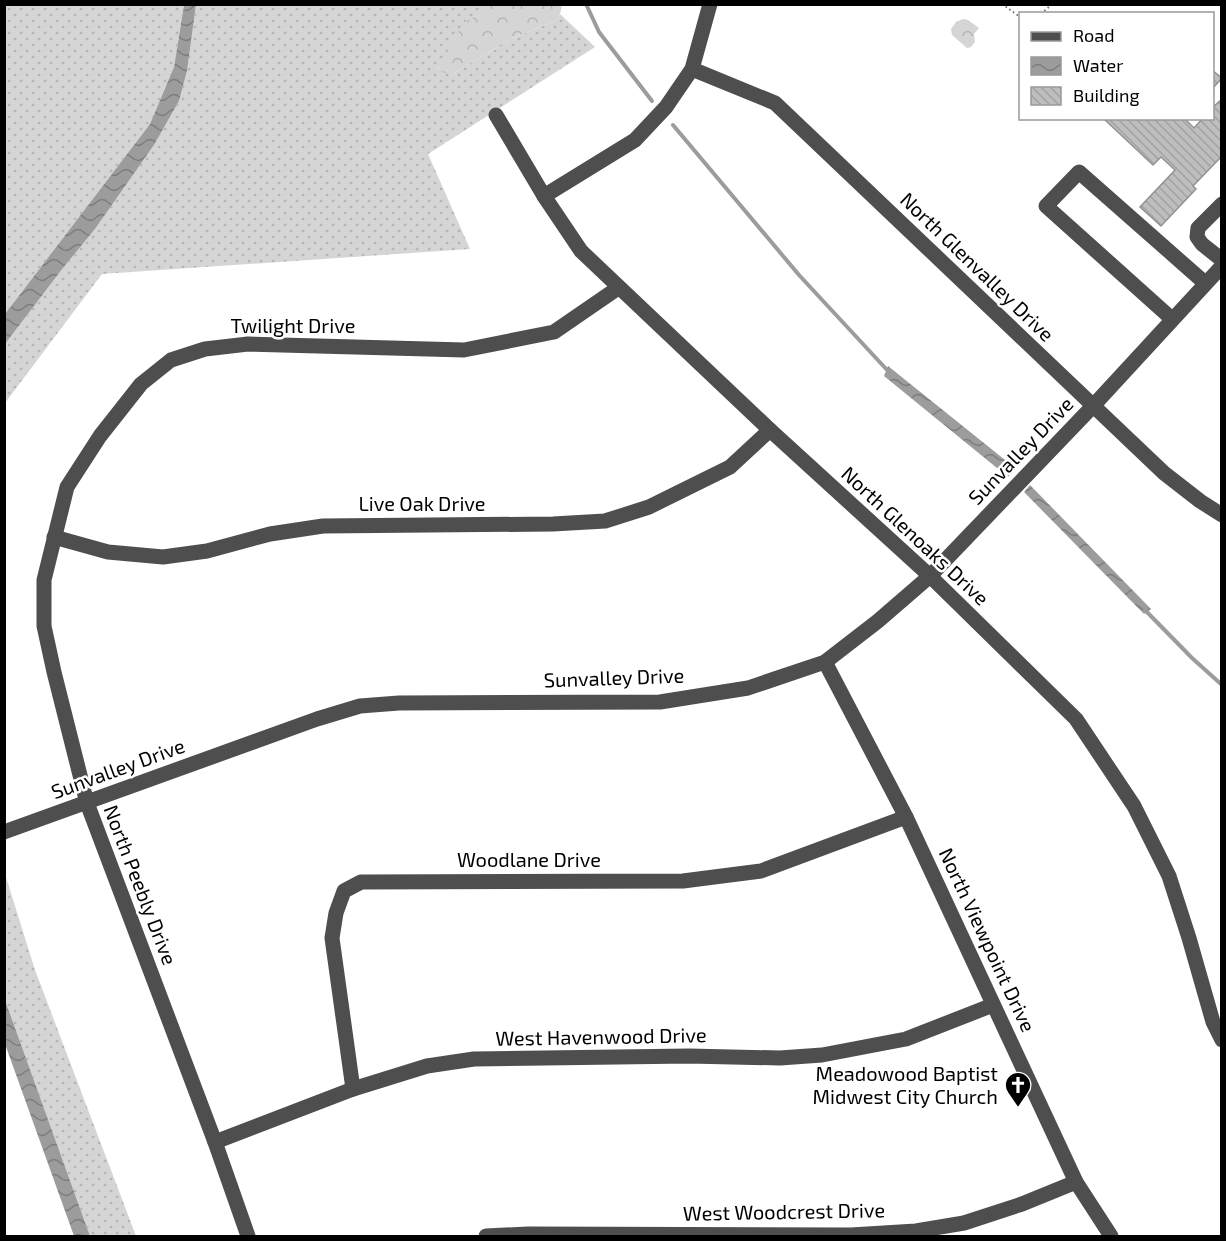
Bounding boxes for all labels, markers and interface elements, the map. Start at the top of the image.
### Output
legend [1019,12,1214,120]
text: Road [1073,24,1114,46]
text: Water [1073,54,1123,76]
text: Building [1073,84,1140,106]
street label: North Glenvalley Drive [896,187,1059,346]
street label: Twilight Drive [231,313,355,337]
street label: Sunvalley Drive [963,391,1078,509]
street label: North Glenoaks Drive [837,461,994,610]
street label: Live Oak Drive [358,491,486,515]
street label: Sunvalley Drive [543,663,685,691]
street label: Sunvalley Drive [48,733,188,803]
street label: North Peebly Drive [99,801,182,968]
street label: North Viewpoint Drive [935,844,1041,1035]
street label: Woodlane Drive [457,847,601,871]
street label: West Havenwood Drive [495,1022,707,1050]
place label: Meadowood Baptist Midwest City Church [812,1061,998,1108]
church icon: Meadowood Baptist Midwest City Church [1003,1070,1033,1108]
street label: West Woodcrest Drive [683,1197,885,1225]

